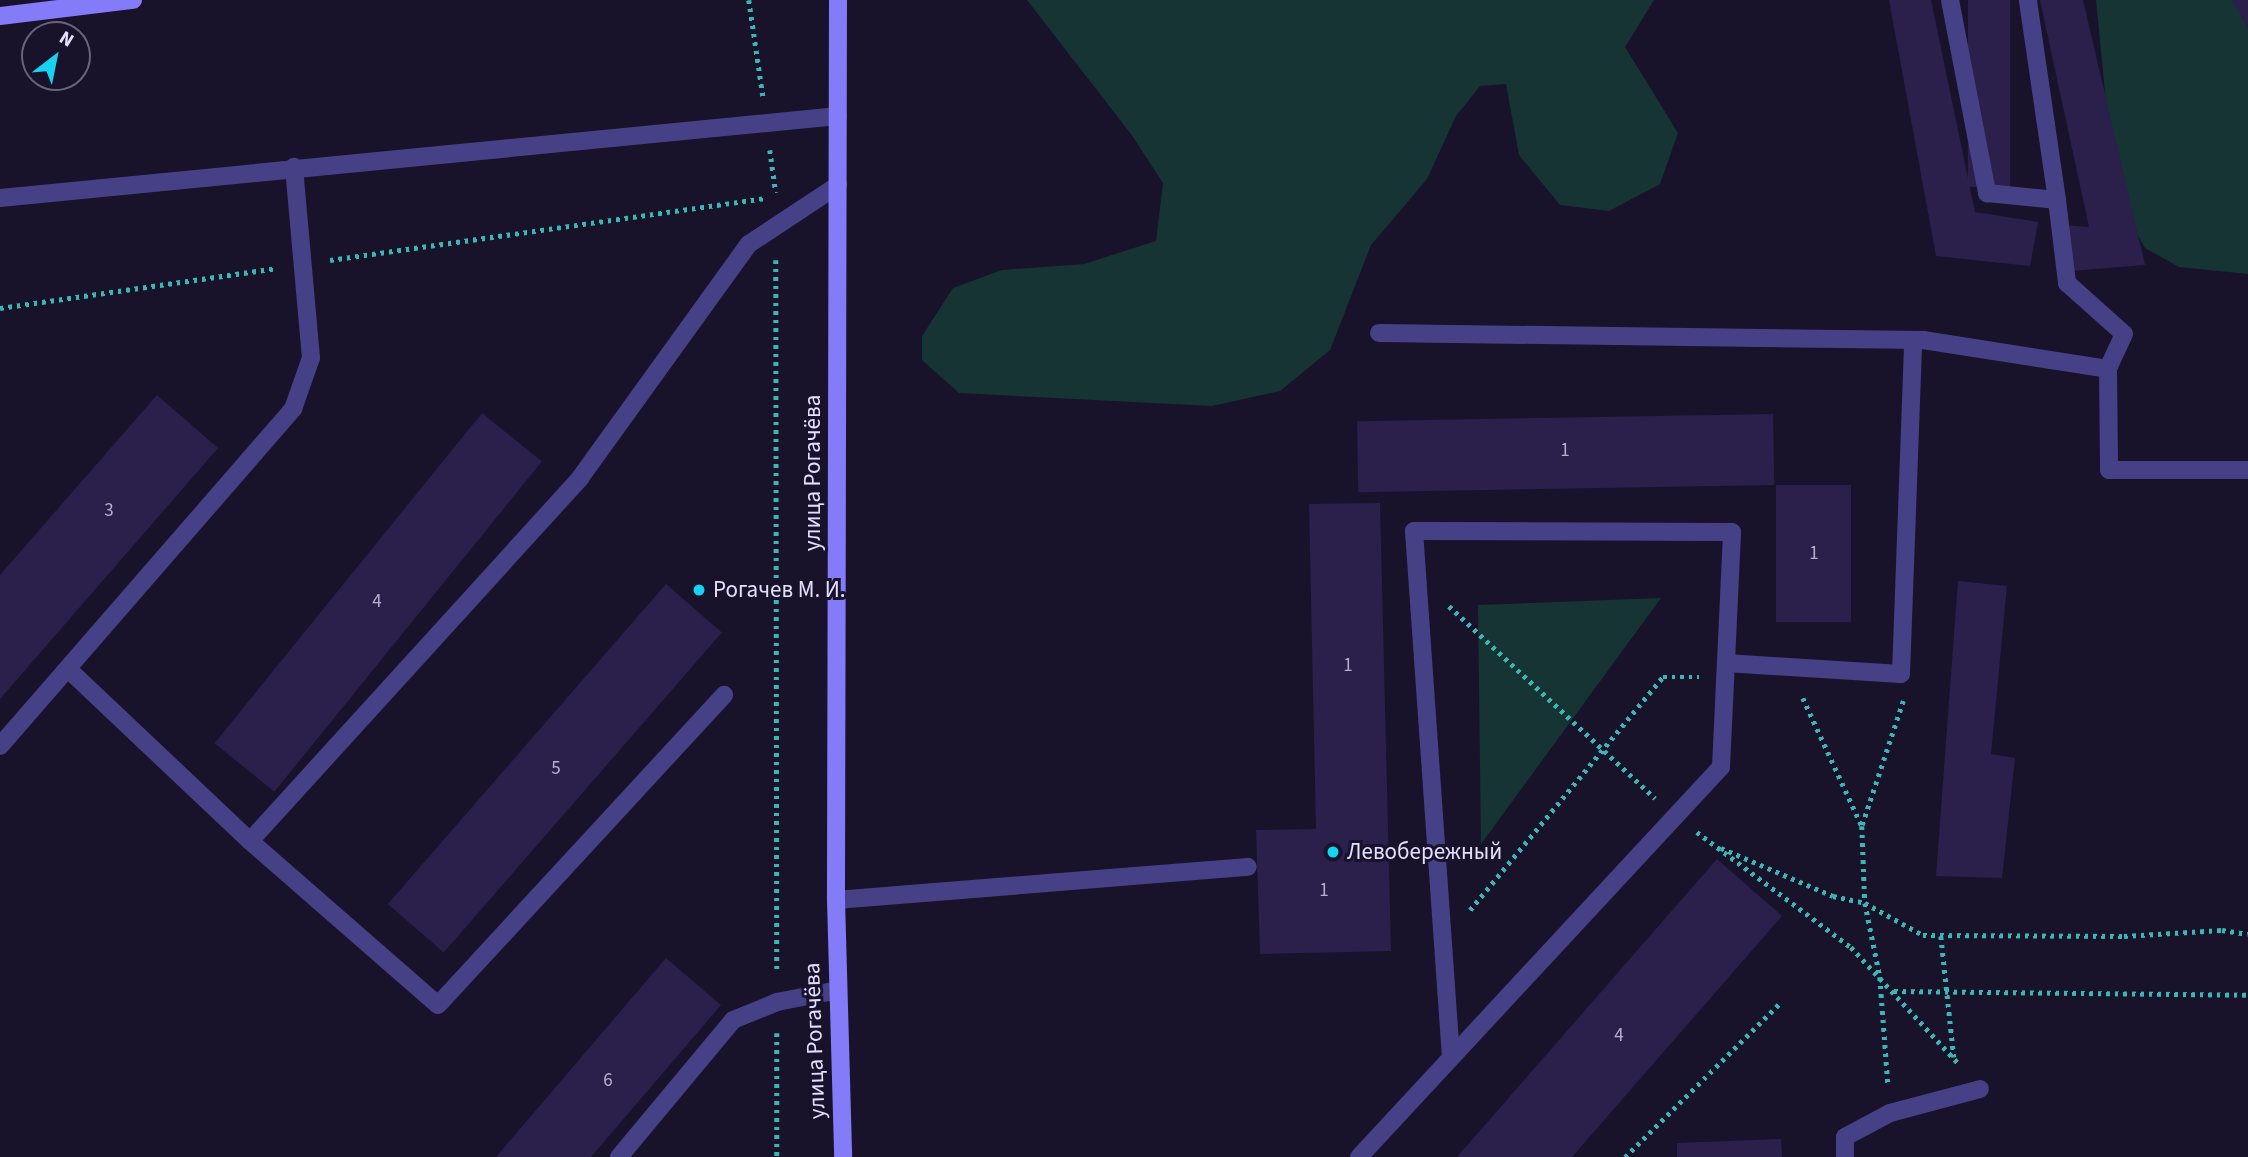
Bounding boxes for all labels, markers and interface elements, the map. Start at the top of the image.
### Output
north arrow [21,21,91,91]
text: N [54,25,79,54]
street label: улица Рогачёва [799,395,827,551]
house number: 1 [1560,440,1570,462]
house number: 3 [104,500,114,522]
house number: 1 [1809,543,1819,565]
place label: Рогачев М. И. [713,576,846,604]
marker: Рогачев М. И. [691,582,707,598]
house number: 4 [372,591,382,613]
house number: 1 [1343,655,1353,677]
house number: 5 [551,758,561,780]
place label: Левобережный [1347,838,1502,866]
marker: Левобережный [1325,844,1341,860]
house number: 1 [1319,880,1329,902]
street label: улица Рогачёва [798,962,832,1120]
house number: 4 [1614,1025,1624,1047]
house number: 6 [603,1070,613,1092]

